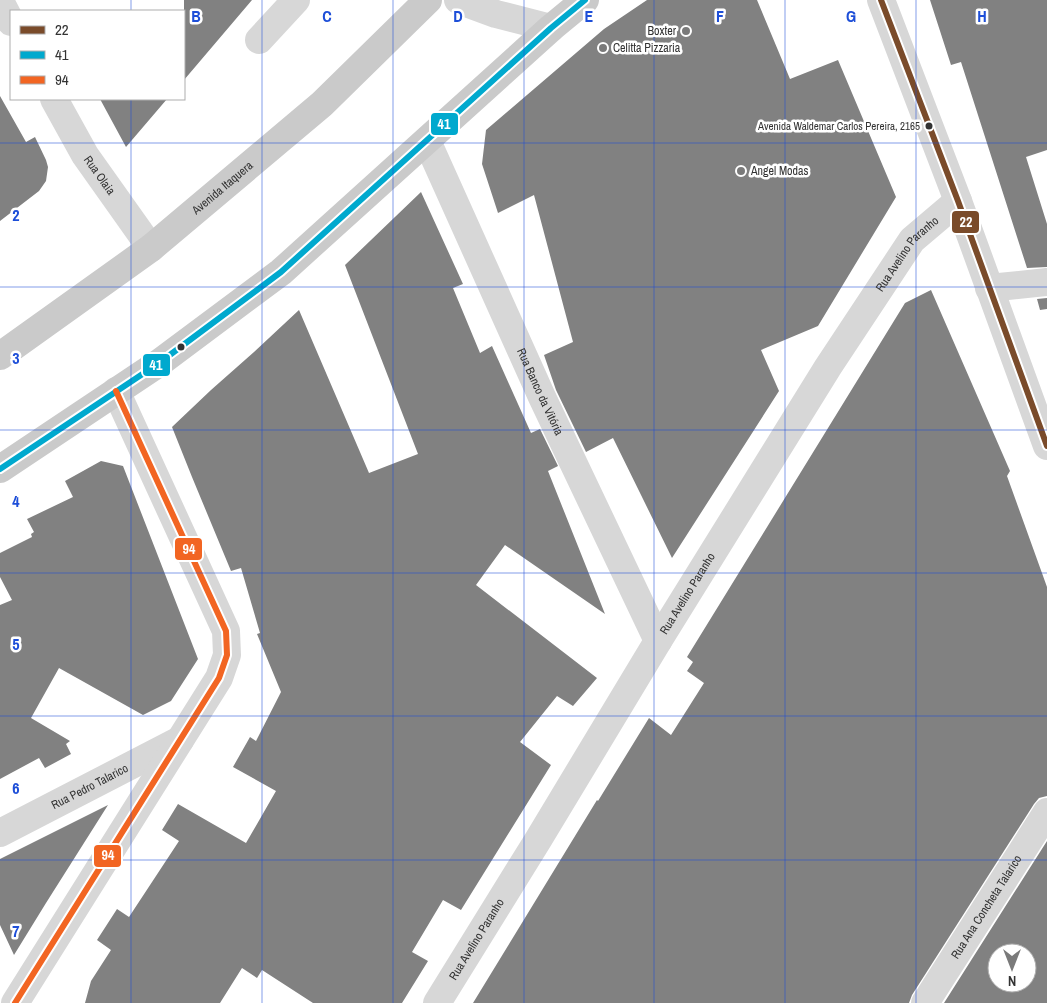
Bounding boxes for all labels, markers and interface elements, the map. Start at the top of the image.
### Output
text: B [191,5,201,27]
text: C [322,5,332,27]
text: D [453,5,463,27]
text: E [585,5,594,27]
text: F [716,5,724,27]
text: G [846,5,856,27]
text: H [977,5,987,27]
legend [10,10,185,100]
text: 22 [55,19,69,40]
place label: Boxter [648,23,677,39]
marker: Boxter [680,25,692,37]
place label: Celitta Pizzaria [613,40,681,56]
marker: Celitta Pizzaria [597,42,609,54]
text: 41 [55,44,69,65]
text: 94 [55,69,69,90]
line badge: 41 [430,112,459,136]
text: 41 [438,115,451,133]
place label: Avenida Waldemar Carlos Pereira, 2165 [757,119,920,133]
marker: Avenida Waldemar Carlos Pereira, 2165 [924,121,934,131]
street label: Rua Olaia [80,153,119,199]
street label: Avenida Itaquera [188,157,257,219]
place label: Angel Modas [750,163,809,179]
marker: Angel Modas [735,165,747,177]
text: 2 [12,204,20,226]
line badge: 22 [951,210,980,234]
street label: Rua Avelino Paranho [872,213,942,295]
text: 22 [960,213,972,231]
unlabelled marker [176,342,186,352]
street label: Rua Banco da Vitória [513,346,567,438]
text: 3 [12,347,20,369]
line badge: 41 [142,353,171,377]
text: 41 [150,356,163,374]
text: 4 [12,490,20,512]
line badge: 94 [174,537,203,561]
text: 94 [183,540,196,558]
street label: Rua Avelino Paranho [656,550,719,637]
text: 5 [12,633,20,655]
street label: Rua Pedro Talarico [49,760,131,813]
text: 6 [12,777,20,799]
line badge: 94 [93,844,122,868]
text: 94 [102,846,115,864]
street label: Rua Ana Concheta Talarico [947,852,1025,962]
street label: Rua Avelino Paranho [445,895,508,983]
text: 7 [12,920,20,942]
north arrow [987,943,1037,993]
text: N [1008,972,1016,990]

